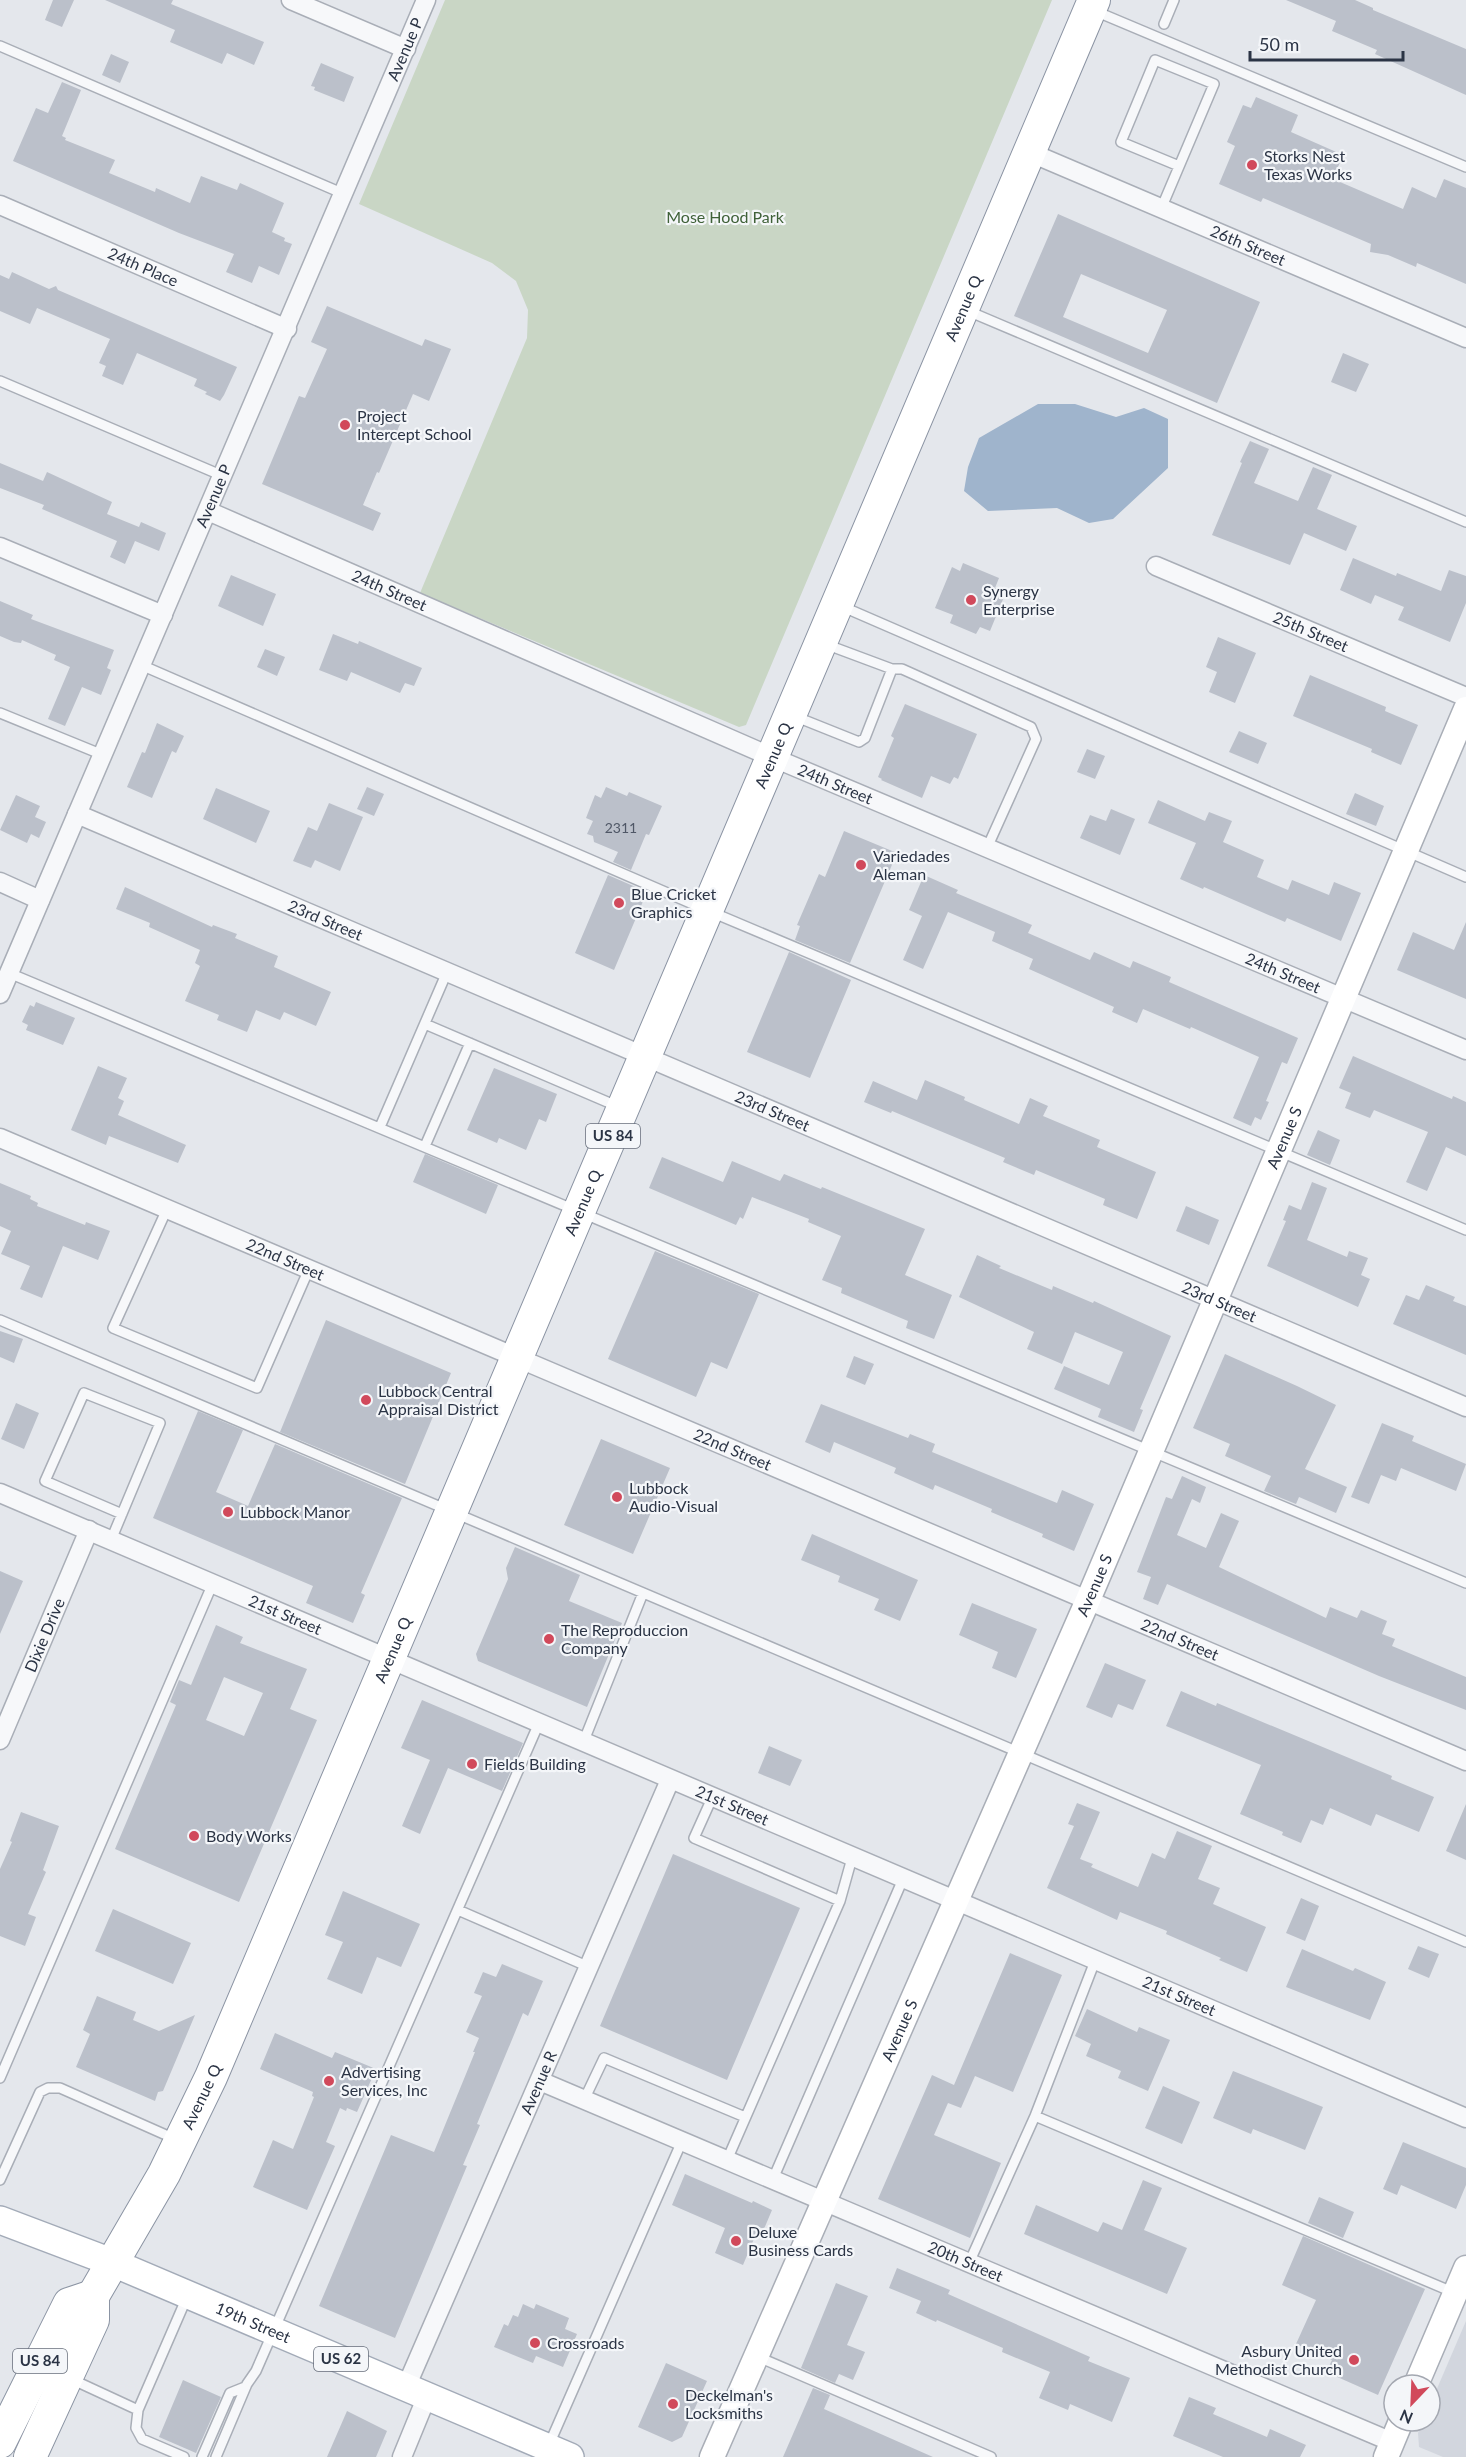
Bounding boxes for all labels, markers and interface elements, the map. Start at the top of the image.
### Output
street label: Avenue P [383,14,427,83]
scale bar [1250,24,1403,62]
text: 50 m [1259,33,1299,55]
place label: Storks Nest Texas Works [1264,146,1352,183]
marker: Storks Nest Texas Works [1245,158,1259,172]
park label: Mose Hood Park [666,207,785,226]
street label: 26th Street [1208,220,1289,269]
street label: 24th Place [105,243,181,290]
street label: Avenue Q [940,272,985,344]
place label: Project Intercept School [357,406,472,443]
marker: Project Intercept School [338,418,352,432]
street label: Avenue P [191,461,235,530]
street label: 24th Street [349,565,430,614]
place label: Synergy Enterprise [983,581,1055,618]
marker: Synergy Enterprise [964,593,978,607]
street label: 25th Street [1271,607,1352,655]
street label: Avenue Q [750,719,795,791]
street label: 24th Street [795,759,876,808]
house number: 2311 [605,819,637,836]
place label: Variedades Aleman [873,846,950,883]
marker: Variedades Aleman [854,858,868,872]
place label: Blue Cricket Graphics [631,884,716,921]
street label: 23rd Street [285,895,366,944]
marker: Blue Cricket Graphics [612,896,626,910]
street label: 24th Street [1243,948,1324,997]
street label: 23rd Street [732,1086,813,1135]
street label: Avenue S [1262,1104,1305,1172]
road number: US 84 [586,1124,640,1148]
street label: Avenue Q [560,1166,605,1238]
street label: 22nd Street [244,1234,328,1284]
street label: 23rd Street [1179,1277,1260,1326]
place label: Lubbock Central Appraisal District [378,1381,499,1418]
marker: Lubbock Central Appraisal District [359,1393,373,1407]
street label: 22nd Street [691,1424,775,1474]
place label: Lubbock Audio-Visual [629,1478,718,1515]
marker: Lubbock Audio-Visual [610,1490,624,1504]
place label: Lubbock Manor [240,1502,350,1521]
marker: Lubbock Manor [221,1505,235,1519]
street label: Avenue S [1072,1551,1115,1619]
street label: 21st Street [246,1590,325,1638]
street label: Dixie Drive [20,1595,68,1675]
street label: Avenue Q [370,1613,415,1685]
street label: 22nd Street [1138,1614,1222,1664]
place label: The Reproduccion Company [561,1620,688,1657]
marker: The Reproduccion Company [542,1632,556,1646]
place label: Fields Building [484,1754,586,1773]
marker: Fields Building [465,1757,479,1771]
street label: 21st Street [693,1781,772,1829]
place label: Body Works [206,1826,292,1845]
marker: Body Works [187,1829,201,1843]
street label: 21st Street [1140,1971,1219,2019]
street label: Avenue S [877,1996,921,2064]
street label: Avenue R [516,2048,560,2117]
street label: Avenue Q [177,2061,225,2132]
place label: Advertising Services, Inc [341,2062,428,2099]
marker: Advertising Services, Inc [322,2074,336,2088]
place label: Deluxe Business Cards [748,2222,853,2259]
marker: Deluxe Business Cards [729,2234,743,2248]
street label: 20th Street [925,2237,1006,2285]
street label: 19th Street [213,2298,294,2346]
place label: Crossroads [547,2333,625,2352]
marker: Crossroads [528,2336,542,2350]
place label: Asbury United Methodist Church [1215,2341,1342,2378]
road number: US 62 [314,2347,368,2371]
road number: US 84 [13,2349,67,2373]
marker: Asbury United Methodist Church [1347,2353,1361,2367]
north arrow [1382,2373,1442,2433]
place label: Deckelman's Locksmiths [685,2385,773,2422]
marker: Deckelman's Locksmiths [666,2397,680,2411]
text: N [1397,2406,1415,2428]

